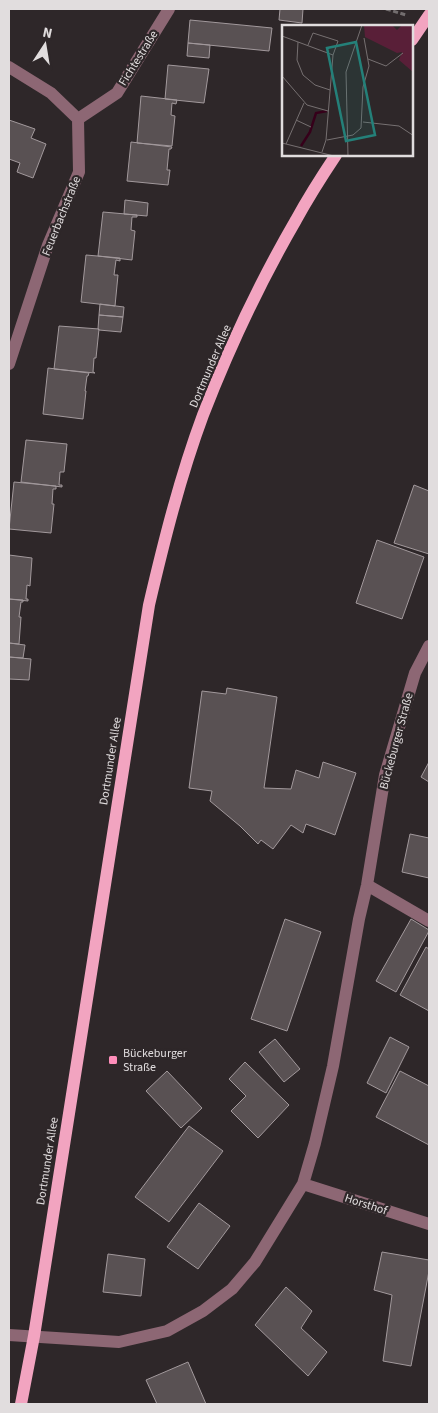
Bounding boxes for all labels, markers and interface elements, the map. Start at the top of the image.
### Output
north arrow [20,20,70,70]
text: N [41,23,54,44]
inset map [282,25,413,156]
street label: Fichtestraße [115,27,162,89]
street label: Feuerbachstraße [38,174,85,259]
street label: Dortmunder Allee [185,322,236,410]
street label: Bückeburger Straße [375,691,418,791]
street label: Dortmunder Allee [95,716,126,806]
place label: Bückeburger Straße [123,1045,188,1076]
marker: Bückeburger Straße [107,1054,119,1066]
street label: Dortmunder Allee [32,1116,63,1206]
street label: Horsthof [342,1190,390,1219]

